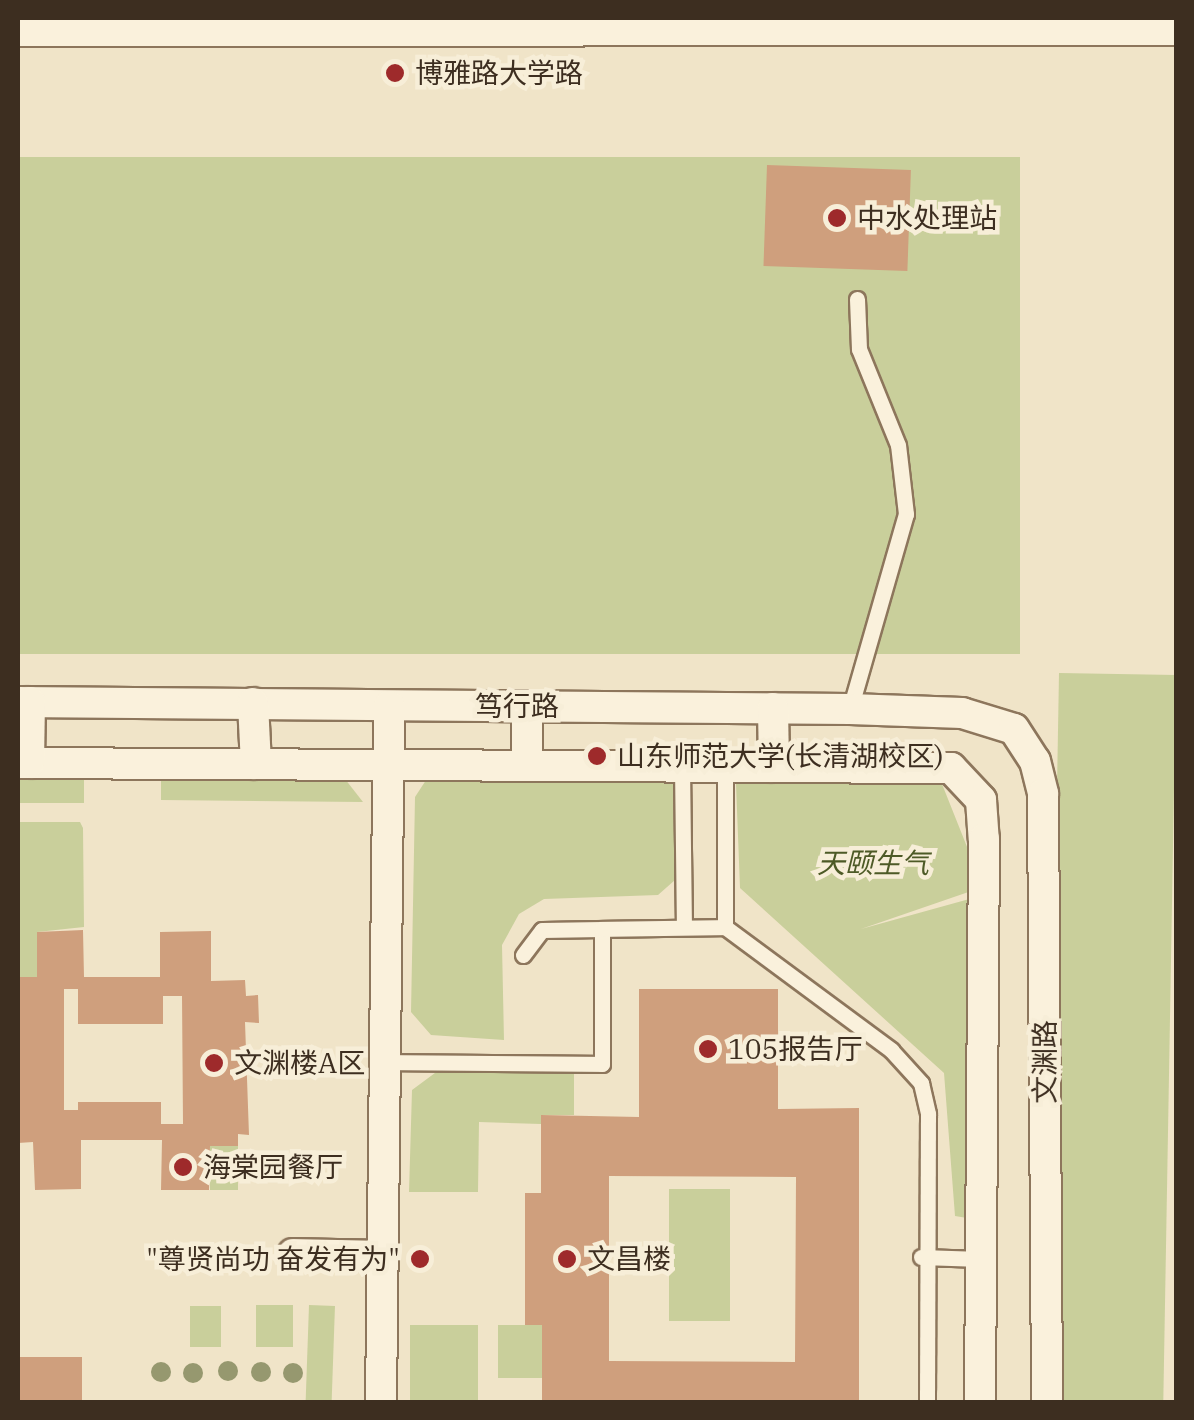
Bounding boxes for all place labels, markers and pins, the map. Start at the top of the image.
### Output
place label: 博雅路大学路 [415,56,583,90]
marker: 博雅路大学路 [384,62,406,84]
place label: 中水处理站 [857,201,997,235]
marker: 中水处理站 [826,207,848,229]
place label: 山东师范大学(长清湖校区) [617,739,943,773]
marker: 山东师范大学(长清湖校区) [586,745,608,767]
place label: 105报告厅 [728,1032,862,1066]
marker: 105报告厅 [697,1038,719,1060]
place label: 文渊楼A区 [234,1046,365,1080]
marker: 文渊楼A区 [203,1052,225,1074]
place label: 海棠园餐厅 [203,1150,343,1184]
marker: 海棠园餐厅 [172,1156,194,1178]
place label: "尊贤尚功 奋发有为" [146,1242,400,1276]
place label: 文昌楼 [587,1242,671,1276]
marker: "尊贤尚功 奋发有为" [409,1248,431,1270]
marker: 文昌楼 [556,1248,578,1270]

